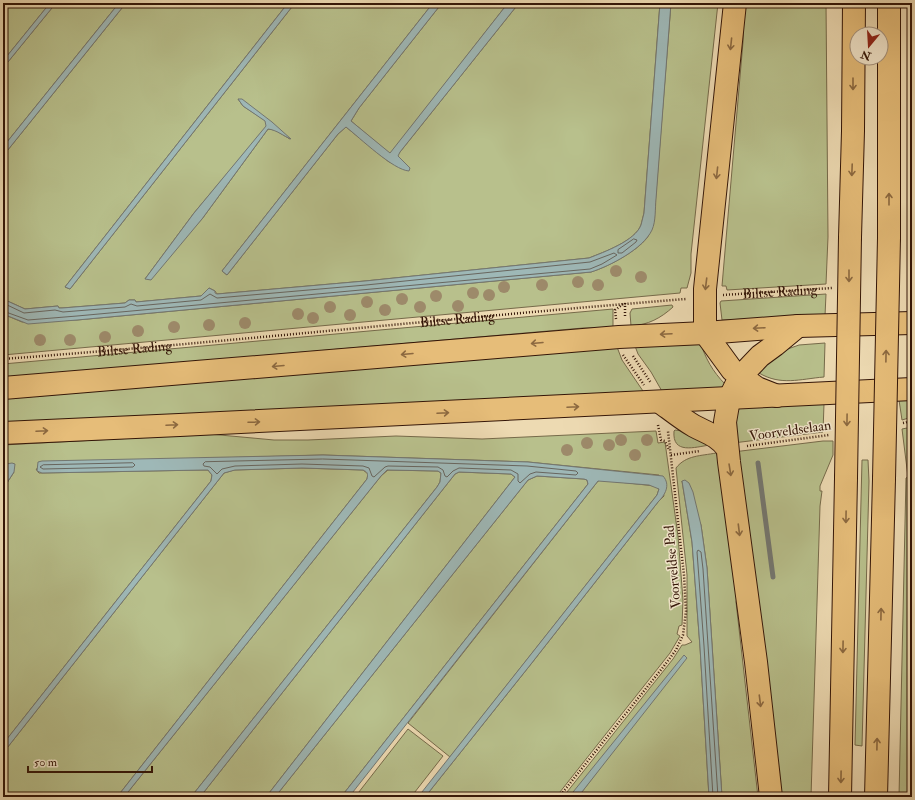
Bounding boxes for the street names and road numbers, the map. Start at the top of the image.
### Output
street label: Biltse Rading [742,281,819,303]
street label: Biltse Rading [419,307,497,331]
street label: Biltse Rading [97,337,174,361]
street label: Voorveldselaan [748,416,832,445]
street label: Voorveldse Pad [660,524,685,609]

